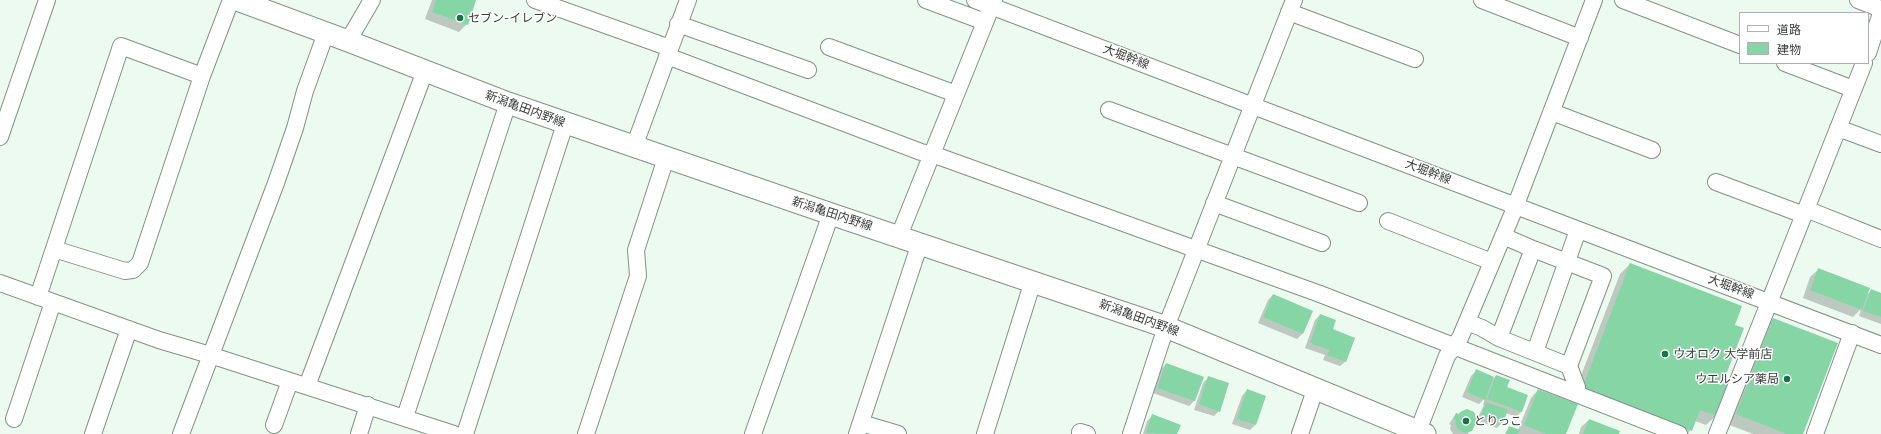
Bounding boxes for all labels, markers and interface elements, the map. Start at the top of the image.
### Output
place label: セブン-イレブン [468,11,557,25]
legend [1739,12,1869,64]
marker: セブン-イレブン [455,13,465,23]
text: 道路 [1777,22,1801,37]
street label: 大堀幹線 [1101,42,1151,72]
text: 建物 [1777,42,1801,57]
street label: 新潟亀田内野線 [483,88,567,130]
street label: 大堀幹線 [1403,157,1453,187]
street label: 新潟亀田内野線 [790,194,874,234]
street label: 大堀幹線 [1706,272,1756,302]
street label: 新潟亀田内野線 [1097,297,1181,339]
place label: ウオロク 大学前店 [1673,347,1772,361]
marker: ウオロク 大学前店 [1660,349,1670,359]
place label: ウエルシア薬局 [1695,372,1779,386]
marker: ウエルシア薬局 [1782,374,1792,384]
place label: とりっこ [1474,414,1522,428]
marker: とりっこ [1461,416,1471,426]

